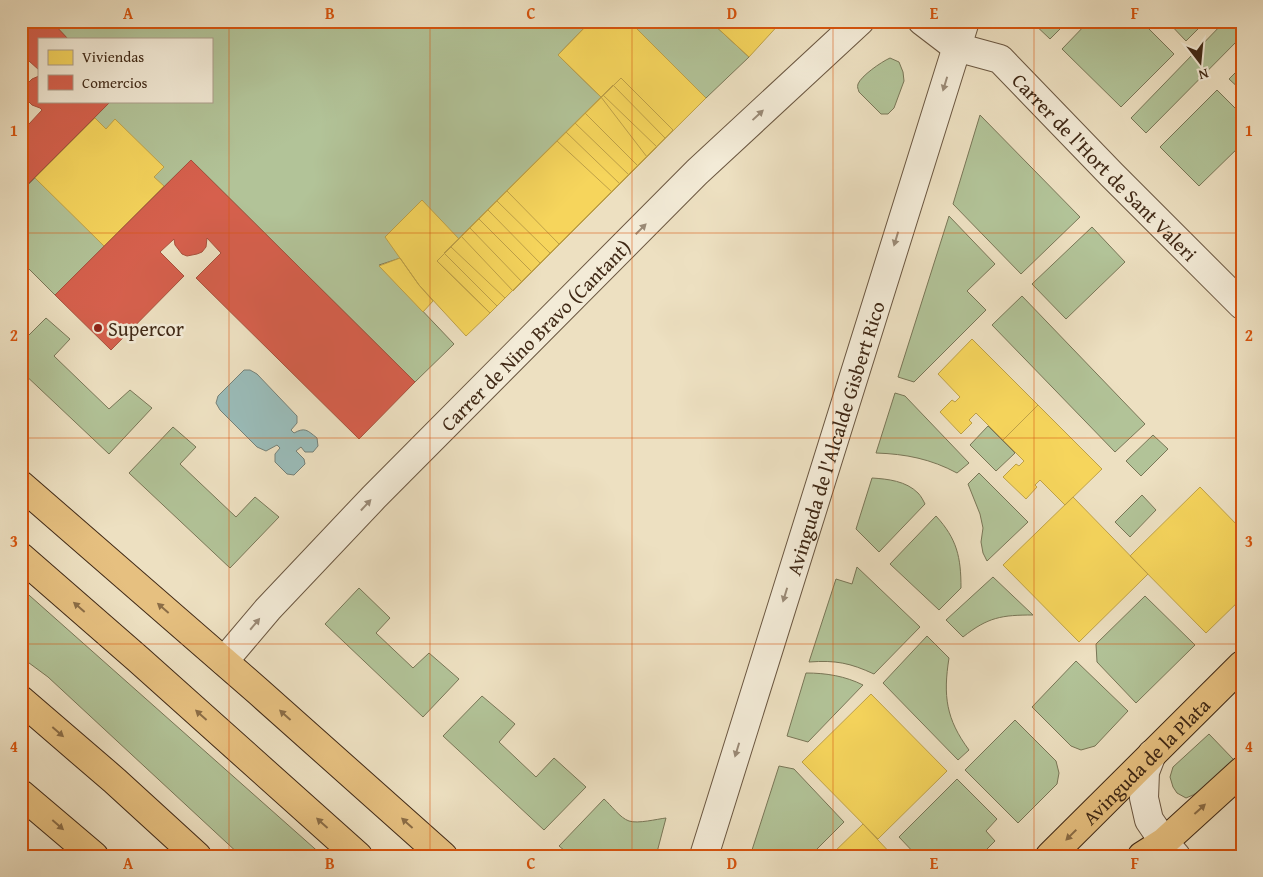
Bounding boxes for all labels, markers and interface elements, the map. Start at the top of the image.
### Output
text: A [123,1,134,25]
text: B [325,1,335,25]
text: C [526,1,536,25]
text: D [727,1,737,25]
text: E [930,1,939,25]
text: F [1131,1,1139,25]
legend [38,38,212,102]
north arrow [1176,38,1226,88]
text: Viviendas [82,46,144,67]
text: N [1196,64,1211,86]
street label: Carrer de l'Hort de Sant Valeri [1006,66,1205,268]
text: Comercios [82,72,148,93]
one-way arrow [940,77,948,92]
one-way arrow [751,109,763,121]
text: 1 [10,118,18,142]
text: 1 [1245,118,1253,142]
one-way arrow [635,223,647,235]
one-way arrow [892,232,899,247]
street label: Carrer de Nino Bravo (Cantant) [433,233,637,437]
street label: Avinguda de l'Alcalde Gisbert Rico [778,297,891,579]
place label: Supercor [108,314,184,343]
marker: Supercor [92,322,104,334]
text: 2 [10,323,18,347]
text: 2 [1245,323,1253,347]
one-way arrow [360,500,372,512]
text: 3 [10,529,18,553]
text: 3 [1245,529,1253,553]
one-way arrow [781,588,789,603]
one-way arrow [73,601,85,613]
one-way arrow [157,603,169,614]
one-way arrow [250,618,261,631]
street label: Avinguda de la Plata [1075,690,1216,831]
one-way arrow [195,709,207,721]
one-way arrow [280,709,292,721]
one-way arrow [51,726,64,737]
text: 4 [10,734,18,758]
text: 4 [1245,734,1253,758]
one-way arrow [732,743,740,758]
one-way arrow [1194,803,1206,815]
one-way arrow [316,817,328,829]
one-way arrow [401,817,413,829]
one-way arrow [51,819,64,830]
one-way arrow [1065,829,1077,841]
text: A [123,851,134,875]
text: B [325,851,335,875]
text: C [526,851,536,875]
text: D [727,851,737,875]
text: E [930,851,939,875]
text: F [1131,851,1139,875]

